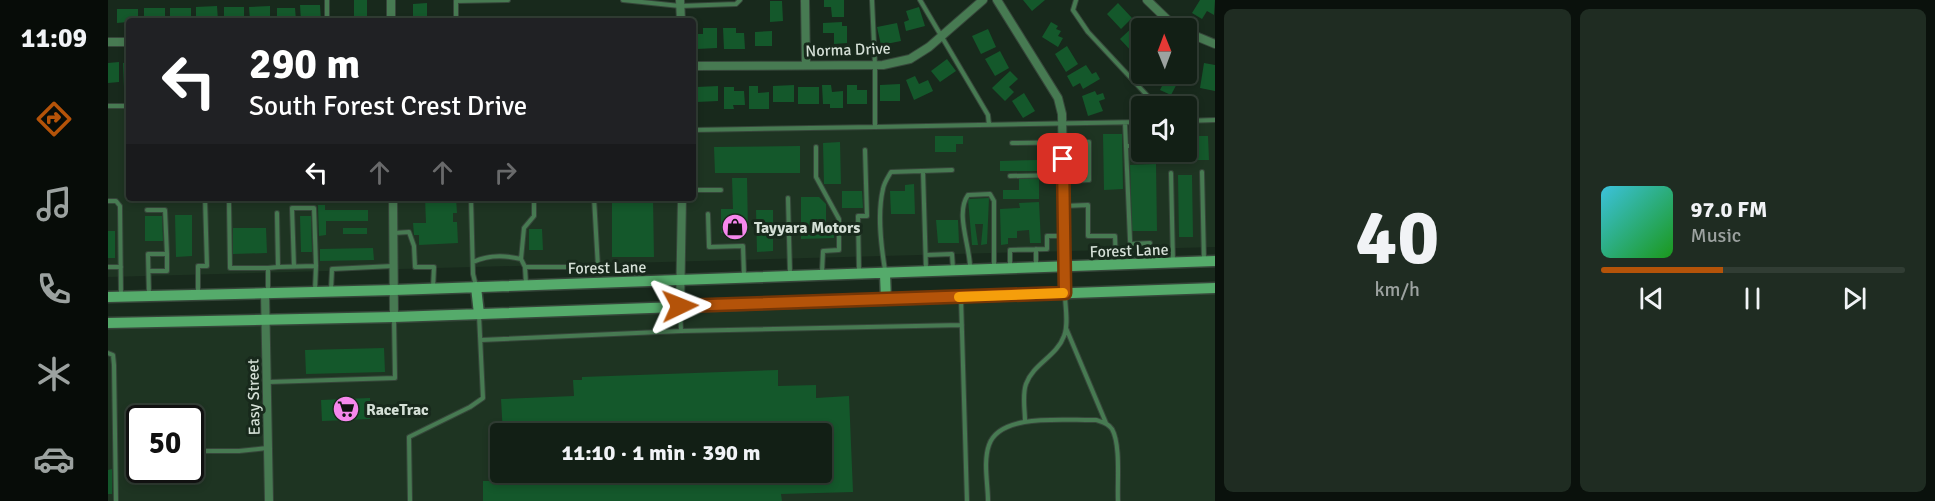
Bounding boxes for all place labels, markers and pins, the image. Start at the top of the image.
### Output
pin [1037,133,1088,184]
shop icon: Tayyara Motors [720,212,750,242]
place label: Tayyara Motors [754,218,860,238]
supermarket icon: RaceTrac [331,394,361,424]
place label: RaceTrac [366,400,429,420]

